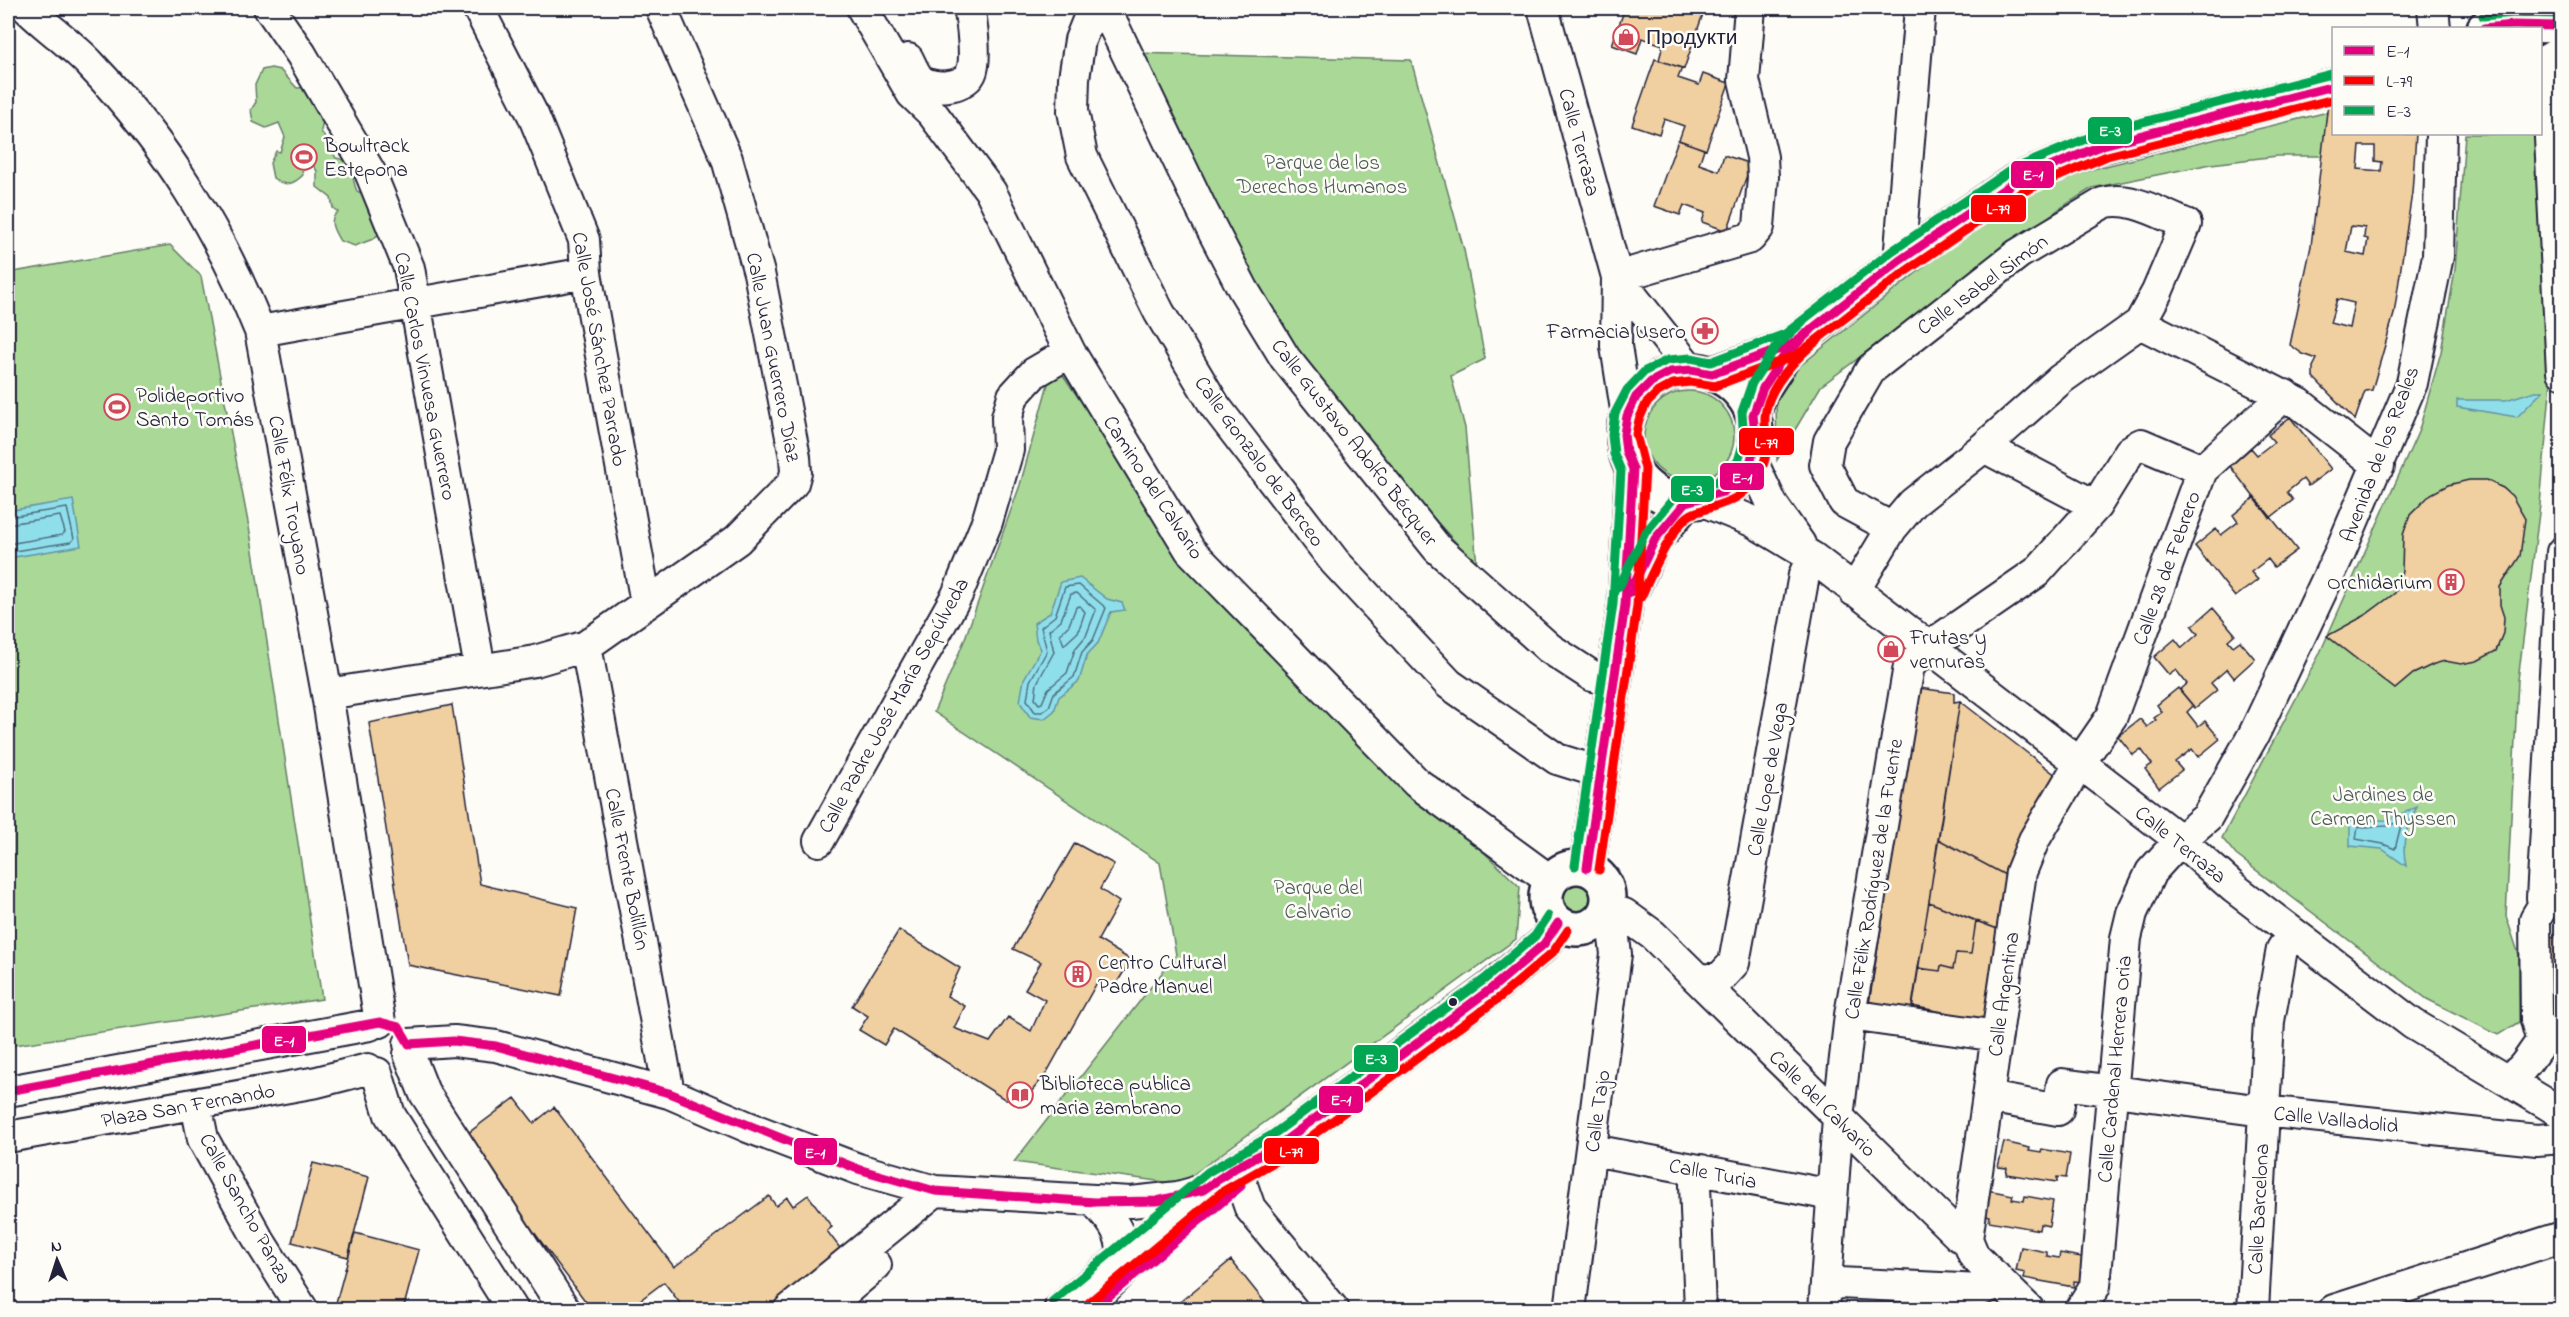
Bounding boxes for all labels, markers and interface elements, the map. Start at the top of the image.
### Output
shop icon: Продукти [1611,22,1641,52]
place label: Продукти [1646,24,1738,54]
legend [2332,27,2542,135]
text: E-1 [2386,40,2410,66]
text: L-79 [2386,70,2413,96]
street label: Calle Terraza [1549,85,1607,200]
text: E-3 [2386,100,2411,126]
line badge: E-3 [2087,116,2133,145]
text: E-3 [2099,120,2122,144]
place label: Bowltrack Estepona [323,132,410,186]
sports icon: Bowltrack Estepona [289,142,319,172]
park label: Parque de los Derechos Humanos [1236,149,1407,203]
line badge: E-1 [2010,160,2055,189]
text: E-1 [2023,164,2044,188]
line badge: L-79 [1970,194,2027,223]
text: L-79 [1986,198,2010,222]
street label: Calle Isabel Simón [1911,228,2055,343]
street label: Calle José Sánchez Parrado [563,230,633,469]
street label: Calle Carlos Vinuesa Guerrero [385,250,463,503]
street label: Calle Juan Guerrero Díaz [737,250,807,465]
pharmacy icon: Farmacia Usero [1690,316,1720,346]
place label: Farmacia Usero [1545,318,1686,348]
street label: Calle Gustavo Adolfo Bécquer [1263,333,1444,554]
street label: Avenida de los Reales [2333,362,2428,547]
street label: Calle Gonzalo de Berceo [1186,370,1331,554]
place label: Polideportivo Santo Tomás [136,382,254,436]
sports icon: Polideportivo Santo Tomás [102,392,132,422]
street label: Camino del Calvario [1094,410,1210,566]
street label: Calle Félix Troyano [257,413,317,578]
line badge: L-79 [1738,427,1795,456]
text: L-79 [1754,432,1778,456]
line badge: E-1 [1719,462,1765,491]
text: E-1 [1732,467,1753,491]
line badge: E-3 [1670,475,1715,503]
text: E-3 [1681,479,1704,503]
street label: Calle 28 de Febrero [2126,487,2210,650]
building icon: Orchidarium [2436,567,2466,597]
place label: Orchidarium [2327,569,2432,599]
street label: Calle Padre José María Sepúlveda [812,573,978,839]
place label: Frutas y vernuras [1909,624,1986,678]
shop icon: Frutas y vernuras [1876,634,1906,664]
street label: Calle Lope de Vega [1741,700,1799,859]
street label: Calle Félix Rodríguez de la Fuente [1838,736,1914,1022]
park label: Jardines de Carmen Thyssen [2310,781,2456,837]
street label: Calle Frente Bolillón [596,786,656,953]
street label: Calle Terraza [2127,799,2232,892]
park label: Parque del Calvario [1274,874,1362,928]
street label: Calle Argentina [1981,930,2031,1059]
place label: Centro Cultural Padre Manuel [1098,949,1226,1003]
street label: Calle Cardenal Herrera Oria [2091,954,2141,1184]
building icon: Centro Cultural Padre Manuel [1063,959,1093,989]
unlabelled marker [1447,996,1459,1008]
line badge: E-1 [261,1025,307,1054]
text: E-1 [274,1030,295,1054]
line badge: E-3 [1353,1044,1399,1073]
street label: Calle del Calvario [1761,1044,1882,1165]
text: E-3 [1365,1048,1388,1072]
street label: Calle Tajo [1578,1068,1620,1155]
place label: Biblioteca publica maria zambrano [1039,1070,1191,1124]
street label: Plaza San Fernando [99,1077,278,1137]
library icon: Biblioteca publica maria zambrano [1005,1080,1035,1110]
line badge: E-1 [1318,1085,1364,1114]
text: E-1 [1331,1089,1352,1113]
street label: Calle Valladolid [2272,1100,2400,1142]
street label: Calle Sancho Panza [190,1128,298,1290]
line badge: E-1 [793,1137,838,1166]
line badge: L-79 [1263,1137,1320,1165]
text: L-79 [1279,1141,1303,1165]
text: E-1 [805,1142,826,1166]
street label: Calle Barcelona [2242,1143,2278,1276]
street label: Calle Turia [1666,1152,1759,1198]
north arrow [27,1230,87,1290]
text: N [50,1235,63,1259]

